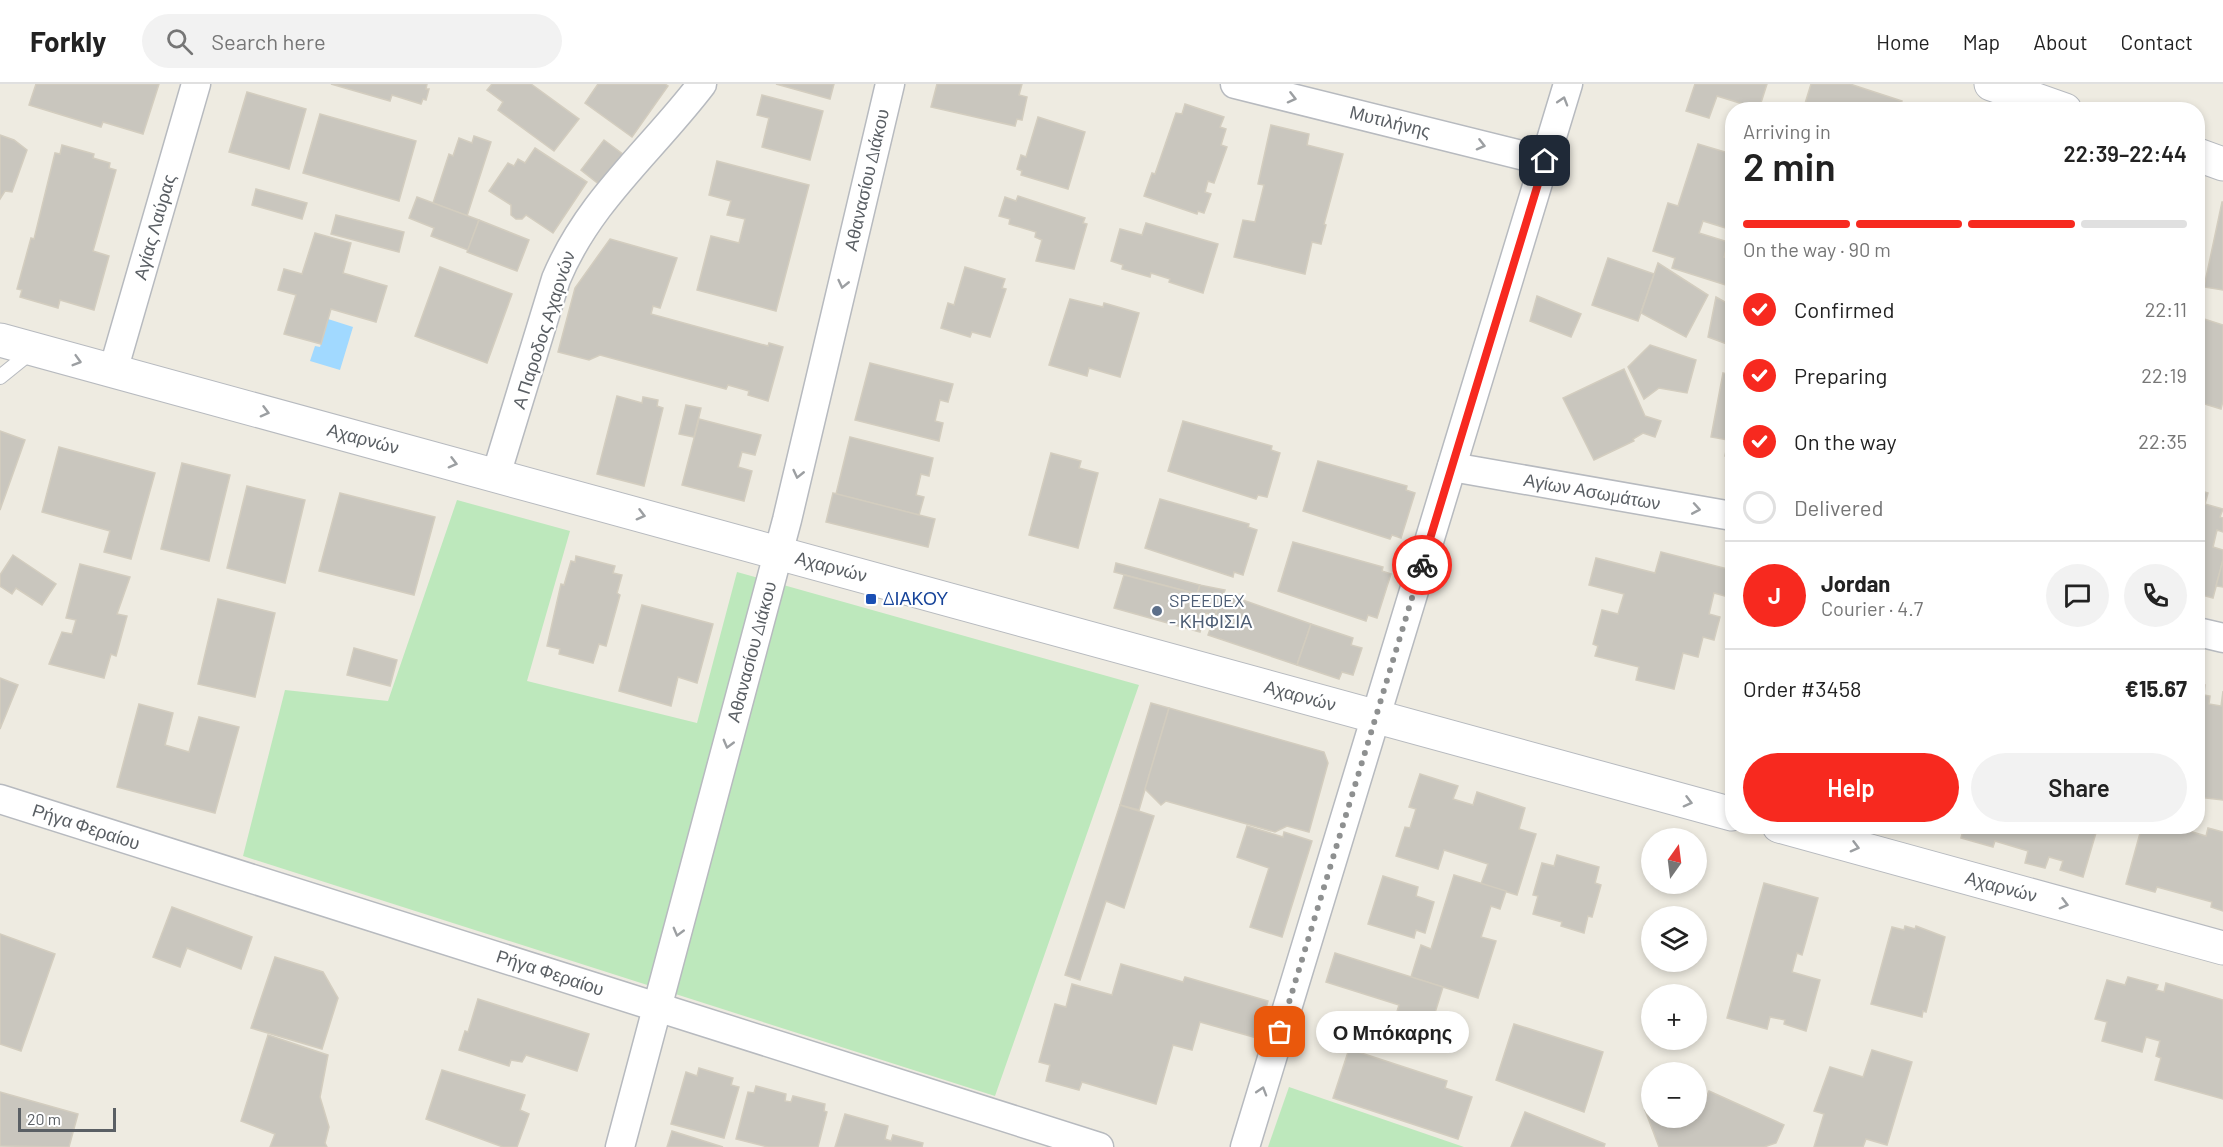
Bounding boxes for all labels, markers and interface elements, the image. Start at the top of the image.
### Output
search box [142,14,562,68]
text: Forkly [30,24,106,58]
icon: search [163,25,196,58]
text: Search here [211,28,326,54]
text: Home [1876,29,1930,54]
text: Map [1963,29,2000,54]
text: About [2033,29,2088,54]
text: Contact [2121,29,2193,54]
one-way arrow [1286,91,1296,104]
one-way arrow [1556,96,1568,107]
street label: Μυτιλήνης [1347,100,1433,142]
street label: Αθανασίου Διάκου [839,107,893,253]
text: Arriving in [1743,119,1831,143]
pin [1519,135,1570,186]
one-way arrow [1476,137,1486,150]
text: 22:39–22:44 [2064,140,2187,166]
text: 2 min [1743,142,1836,189]
icon: home [1528,144,1561,177]
street label: Αγίας Λαύρας [128,171,180,282]
text: On the way · 90 m [1743,237,1891,261]
street label: Α Παροδος Αχαρνών [507,248,579,412]
one-way arrow [837,279,850,289]
icon: check [1743,293,1776,326]
text: Confirmed [1794,296,1894,322]
text: 22:11 [2145,297,2187,321]
one-way arrow [72,353,82,366]
icon: check [1743,359,1776,392]
text: Preparing [1794,362,1887,388]
text: 22:19 [2141,363,2187,387]
one-way arrow [259,405,270,417]
street label: Αχαρνών [325,418,402,458]
icon: check [1743,425,1776,458]
text: On the way [1794,428,1897,454]
text: 22:35 [2138,429,2187,453]
one-way arrow [448,456,458,469]
one-way arrow [792,468,805,478]
street label: Αγίων Ασωμάτων [1522,468,1662,514]
text: Delivered [1794,494,1883,520]
one-way arrow [1691,503,1700,515]
one-way arrow [635,508,646,520]
courier [1392,535,1452,595]
street label: Αχαρνών [793,546,870,586]
icon: bike [1406,549,1439,582]
button: chat [2046,564,2109,627]
button: phone [2124,564,2187,627]
text: Jordan [1821,570,1890,596]
street label: Αθανασίου Διάκου [722,579,780,725]
text: J [1768,582,1781,608]
place label: ΔΙΑΚΟΥ [883,587,948,609]
place label: SPEEDEX - ΚΗΦΙΣΙΑ [1169,589,1252,632]
marker: ΔΙΑΚΟΥ [864,592,878,606]
text: Courier · 4.7 [1821,596,1923,620]
marker: SPEEDEX - ΚΗΦΙΣΙΑ [1150,604,1164,618]
street label: Αχαρνών [1262,675,1339,715]
text: Order #3458 [1743,675,1861,701]
text: €15.67 [2125,675,2187,701]
one-way arrow [722,739,735,749]
button: Help [1743,753,1959,822]
button: Share [1971,753,2187,822]
one-way arrow [1683,794,1693,807]
street label: Ρήγα Φεραίου [30,798,143,854]
north arrow [1641,828,1707,894]
map controls [1641,828,1707,1128]
one-way arrow [1850,840,1860,853]
street label: Αχαρνών [1963,866,2040,906]
one-way arrow [2059,897,2069,910]
button: layers [1641,906,1707,972]
one-way arrow [673,926,685,937]
street label: Ρήγα Φεραίου [494,944,607,1000]
button: + [1641,984,1707,1050]
pin [1254,1006,1305,1057]
callout: Ο Μπόκαρης [1316,1011,1469,1053]
icon: bag [1263,1015,1296,1048]
text: Ο Μπόκαρης [1333,1020,1452,1044]
button: − [1641,1062,1707,1128]
one-way arrow [1255,1086,1267,1097]
scale bar [18,1105,116,1132]
text: 20 m [27,1109,61,1128]

